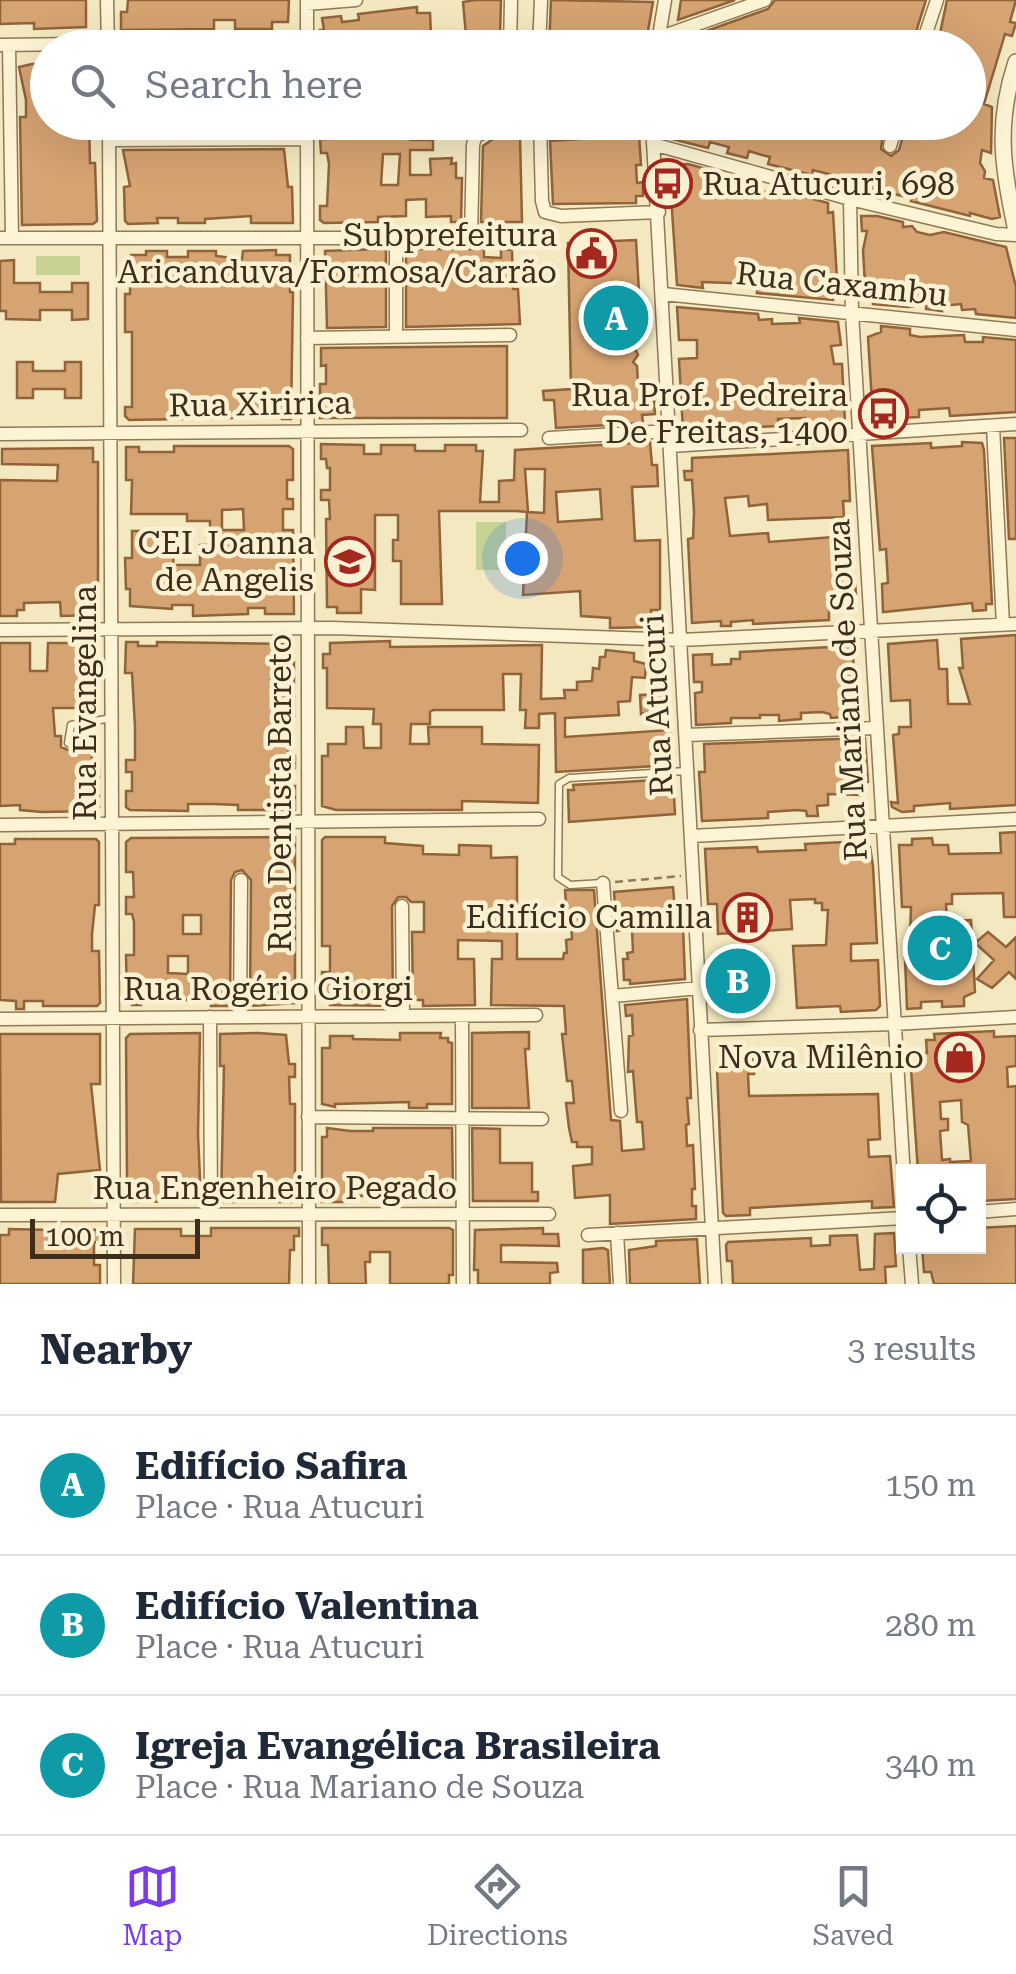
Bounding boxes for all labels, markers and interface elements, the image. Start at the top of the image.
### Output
search box [30,30,986,140]
icon: search [65,58,120,113]
text: Search here [145,63,363,107]
bus stop icon: Rua Atucuri, 698 [641,158,693,210]
place label: Rua Atucuri, 698 [702,165,955,203]
place label: Subprefeitura Aricanduva/Formosa/Carrão [118,216,557,291]
public building icon: Subprefeitura Aricanduva/Formosa/Carrão [566,227,618,279]
street label: Rua Caxambu [734,254,950,314]
pin: A [584,280,648,356]
place label: Rua Prof. Pedreira De Freitas, 1400 [571,376,848,451]
street label: Rua Xiririca [168,383,352,425]
bus stop icon: Rua Prof. Pedreira De Freitas, 1400 [857,387,909,439]
street label: Rua Mariano de Souza [819,518,875,862]
place label: CEI Joanna de Angelis [138,524,314,599]
your location [497,533,548,584]
school or university icon: CEI Joanna de Angelis [323,535,375,587]
street label: Rua Evangelina [66,585,104,821]
street label: Rua Atucuri [633,613,681,797]
street label: Rua Dentista Barreto [261,634,299,952]
building icon: Edifício Camilla [721,891,773,943]
place label: Edifício Camilla [465,898,712,936]
pin: C [908,910,972,986]
pin: B [706,944,770,1018]
street label: Rua Rogério Giorgi [123,970,413,1008]
shop icon: Nova Milênio [933,1031,985,1083]
place label: Nova Milênio [718,1038,924,1076]
map controls [896,1164,986,1254]
button: locate [896,1164,986,1254]
street label: Rua Engenheiro Pegado [93,1169,457,1207]
scale bar [30,1214,200,1258]
text: 100 m [45,1220,125,1253]
text: Nearby [40,1325,192,1374]
text: 3 results [848,1330,976,1368]
text: Edifício Safira [135,1444,407,1488]
text: A [61,1466,84,1504]
text: 150 m [885,1466,976,1504]
text: Place · Rua Atucuri [135,1488,424,1526]
text: Edifício Valentina [135,1584,479,1628]
text: B [61,1606,84,1644]
text: 280 m [885,1606,976,1644]
text: Place · Rua Atucuri [135,1628,424,1666]
text: Igreja Evangélica Brasileira [135,1724,660,1768]
text: C [61,1746,84,1784]
text: 340 m [885,1746,976,1784]
text: Place · Rua Mariano de Souza [135,1768,584,1806]
tab: Map [122,1859,182,1952]
tab: Directions [427,1859,568,1952]
tab: Saved [812,1859,894,1952]

